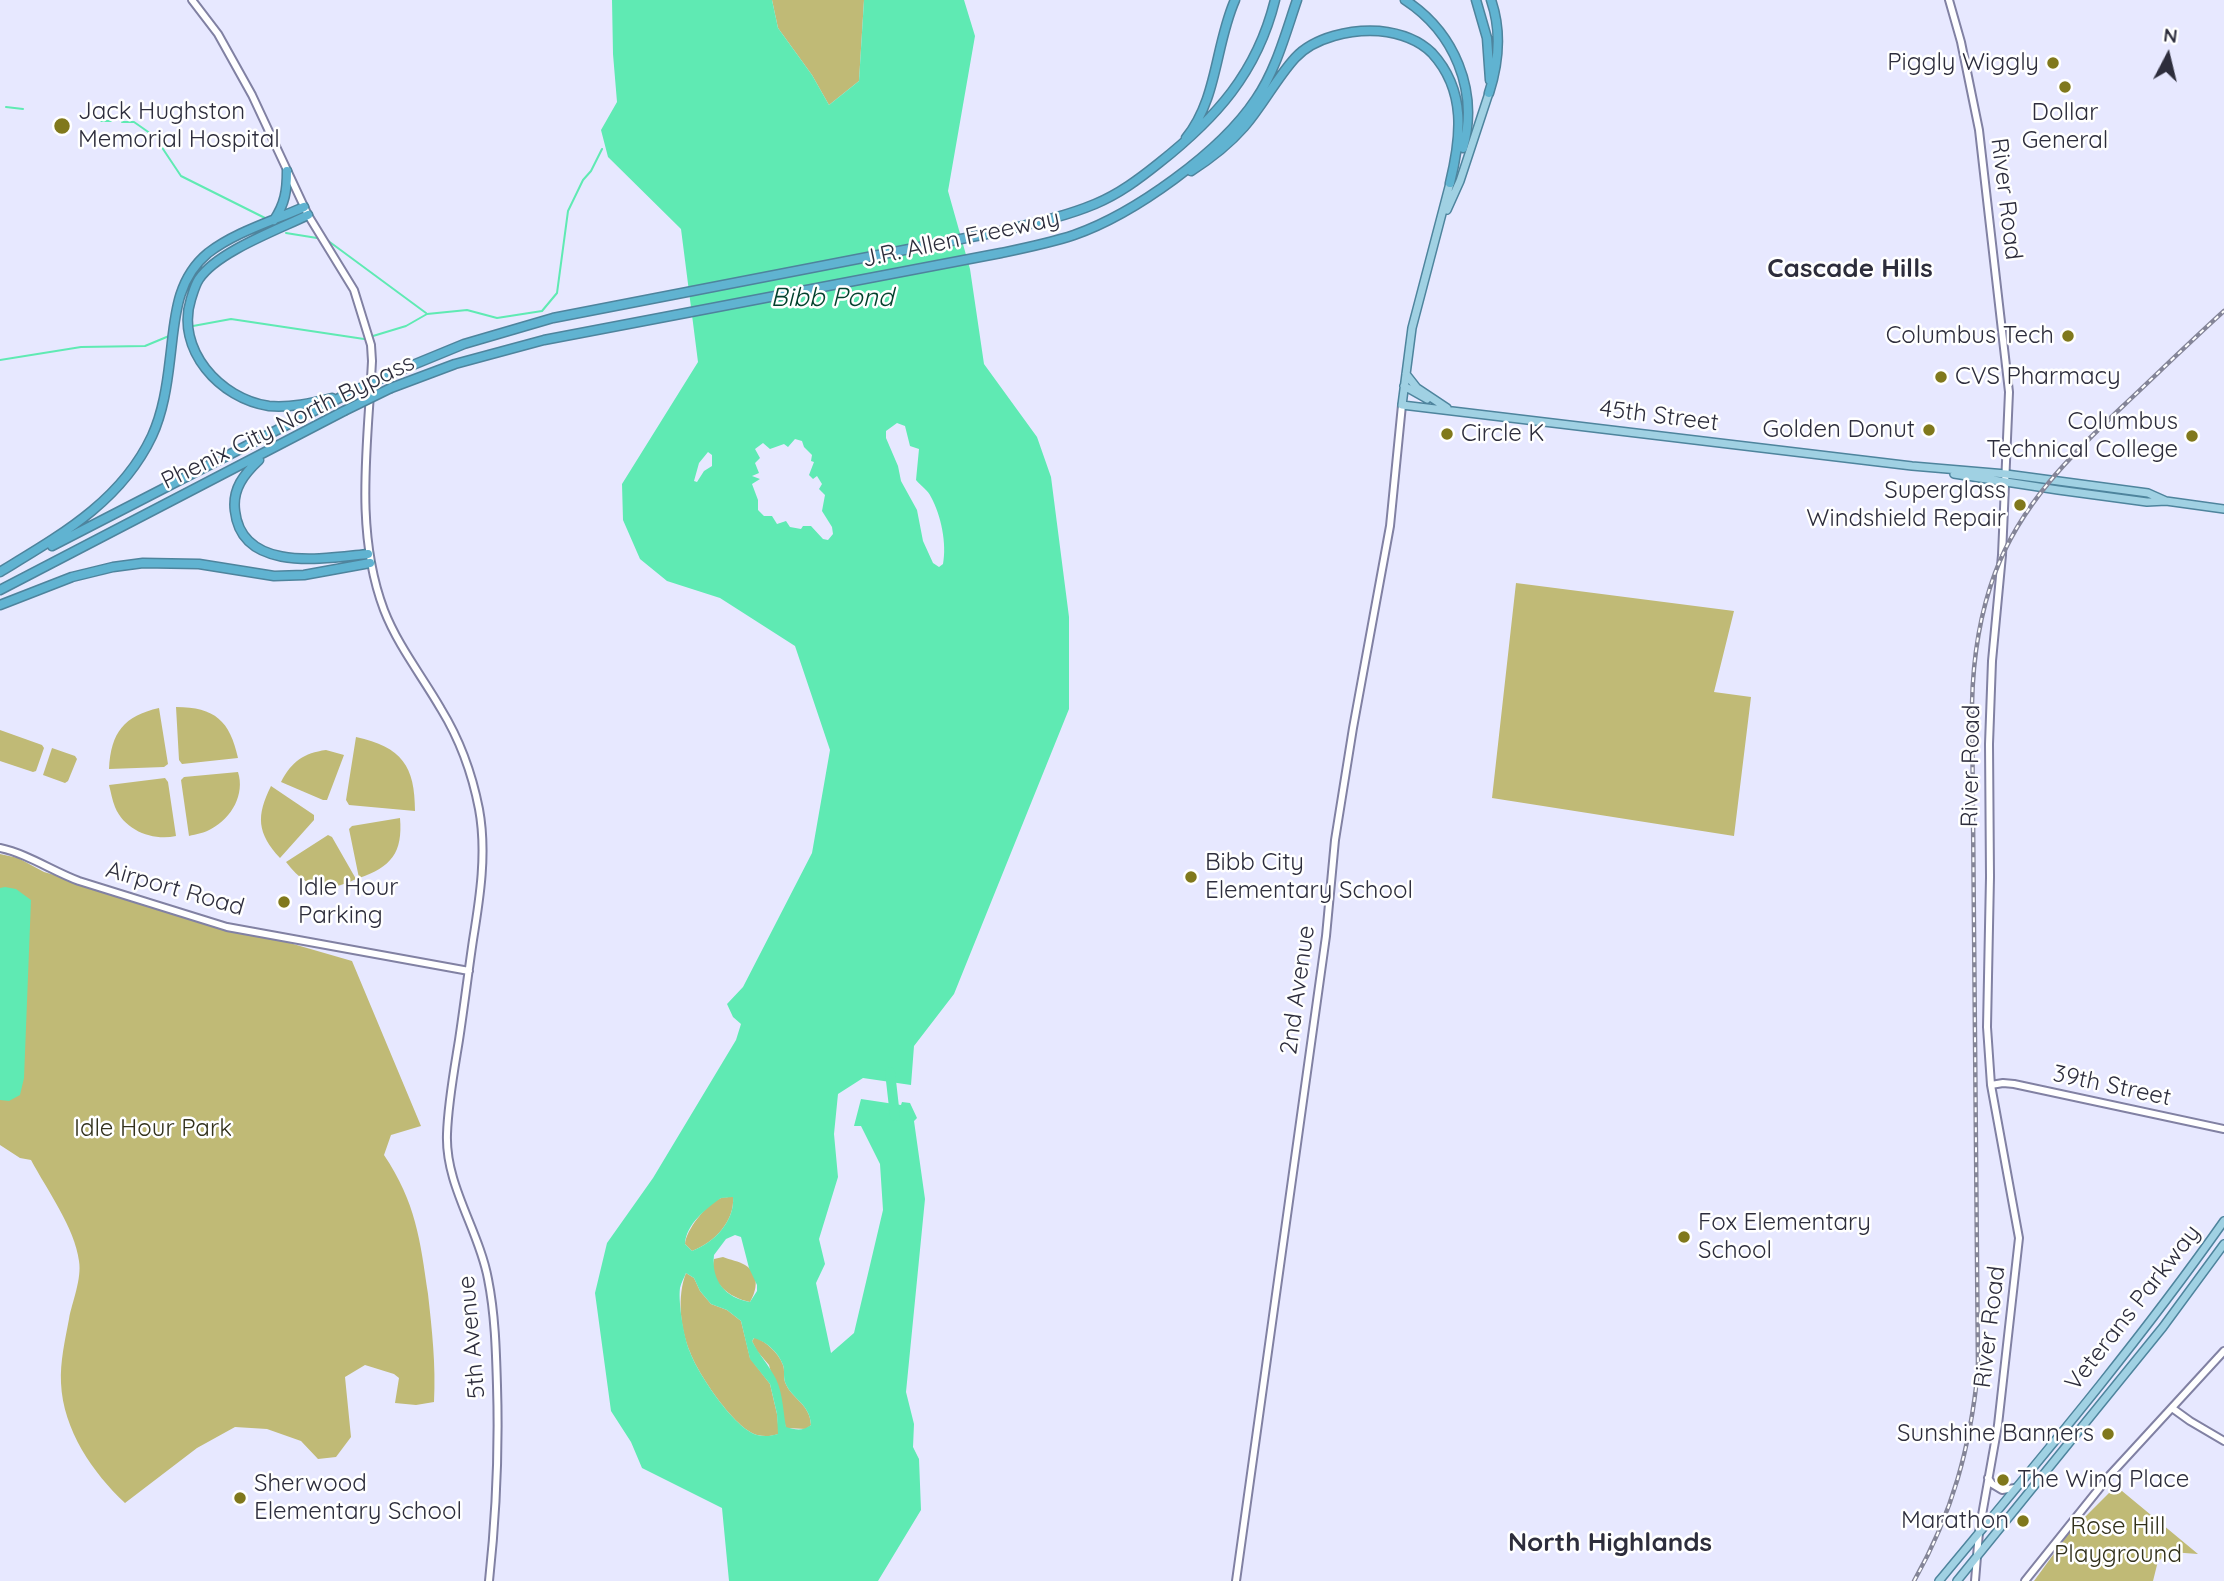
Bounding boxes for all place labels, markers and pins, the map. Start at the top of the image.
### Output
place label: Piggly Wiggly [1887,49,2039,77]
marker: Piggly Wiggly [2045,55,2061,71]
marker: Dollar General [2057,79,2073,95]
place label: Jack Hughston Memorial Hospital [78,98,280,154]
place label: Dollar General [2022,99,2108,155]
marker: Jack Hughston Memorial Hospital [52,116,72,136]
place label: Columbus Tech [1886,322,2054,350]
marker: Columbus Tech [2060,328,2076,344]
place label: CVS Pharmacy [1955,363,2121,391]
marker: CVS Pharmacy [1933,369,1949,385]
place label: Columbus Technical College [1986,408,2178,464]
place label: Golden Donut [1762,416,1915,444]
place label: Circle K [1461,420,1545,448]
marker: Golden Donut [1921,422,1937,438]
marker: Circle K [1439,426,1455,442]
marker: Columbus Technical College [2184,428,2200,444]
place label: Superglass Windshield Repair [1806,477,2006,533]
marker: Superglass Windshield Repair [2012,497,2028,513]
place label: Bibb City Elementary School [1205,849,1413,905]
marker: Bibb City Elementary School [1183,869,1199,885]
place label: Idle Hour Parking [298,874,399,930]
marker: Idle Hour Parking [276,894,292,910]
place label: Fox Elementary School [1698,1209,1871,1265]
marker: Fox Elementary School [1676,1229,1692,1245]
place label: Sunshine Banners [1897,1420,2094,1448]
marker: Sunshine Banners [2100,1426,2116,1442]
place label: The Wing Place [2017,1466,2189,1494]
place label: Sherwood Elementary School [254,1470,462,1526]
marker: The Wing Place [1995,1472,2011,1488]
marker: Sherwood Elementary School [232,1490,248,1506]
place label: Marathon [1901,1507,2009,1535]
marker: Marathon [2015,1513,2031,1529]

